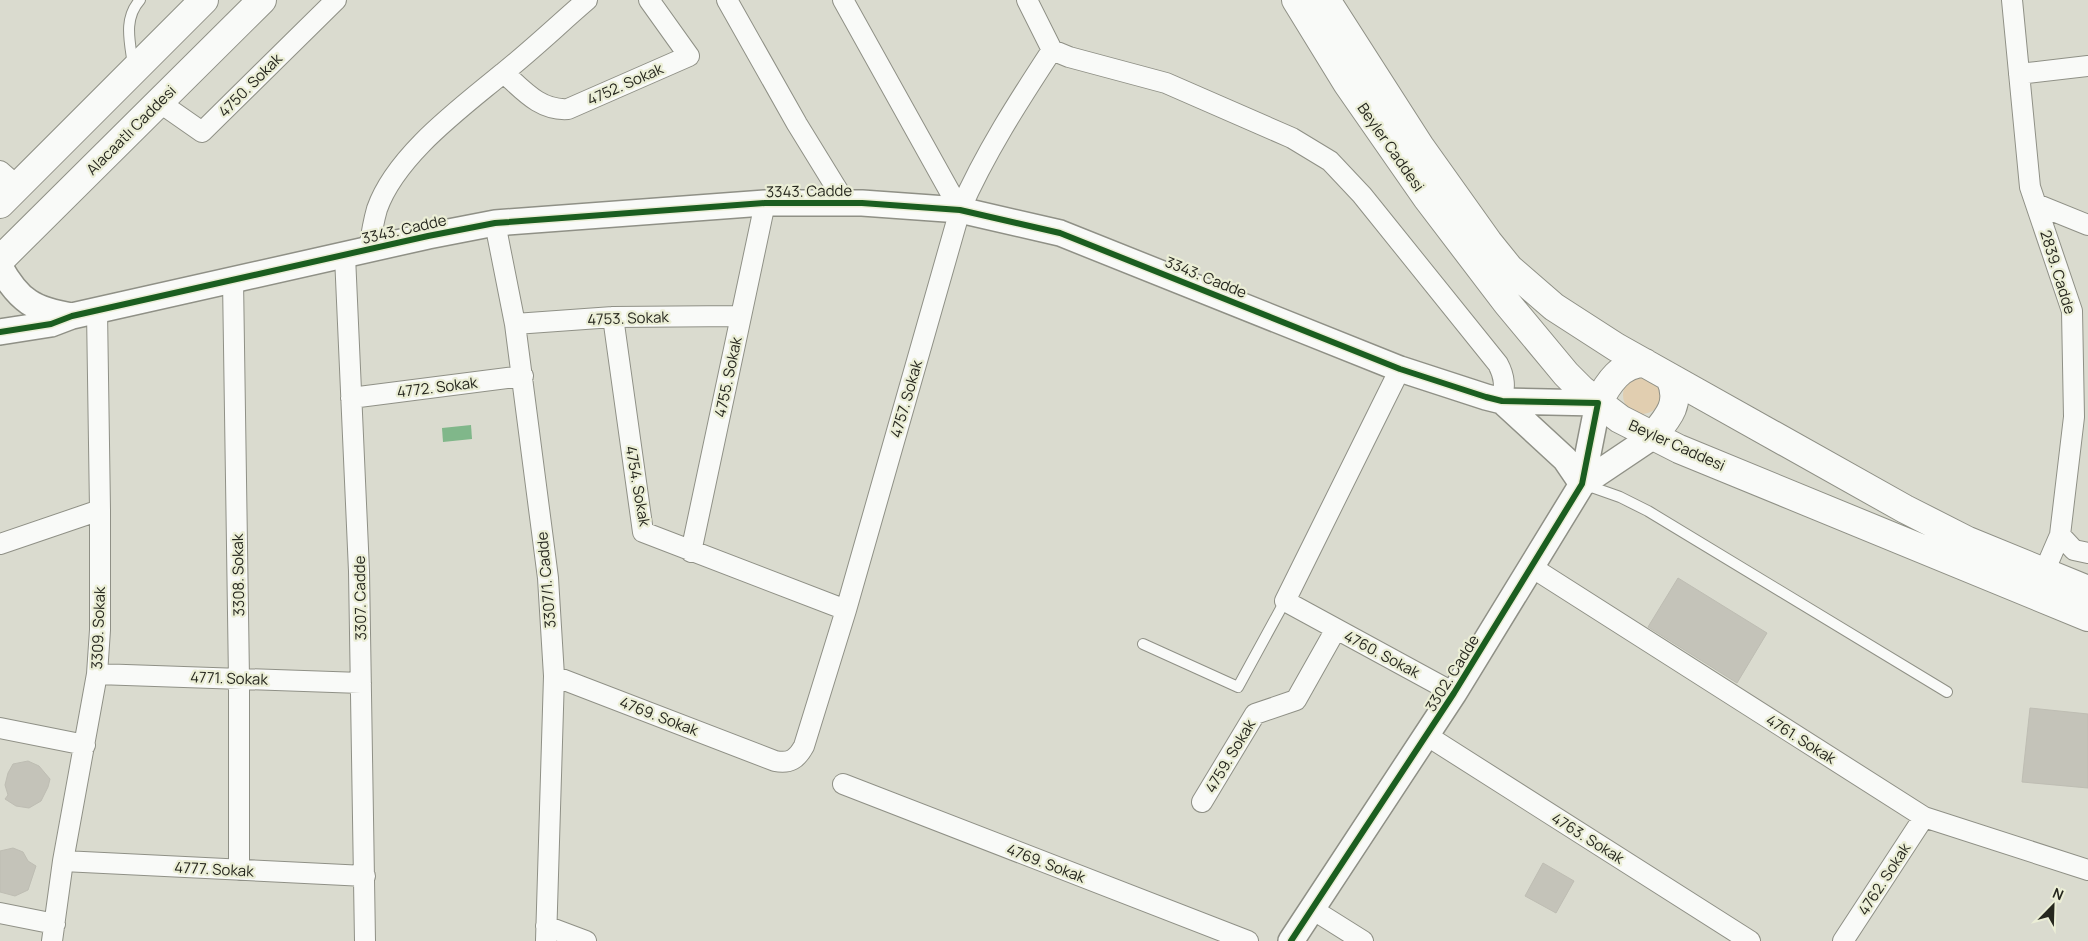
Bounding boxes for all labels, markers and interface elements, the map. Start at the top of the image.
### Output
street label: 4750. Sokak [213,48,287,122]
street label: 4752. Sokak [584,58,667,110]
street label: Alacaatlı Caddesi [81,80,181,180]
street label: Beyler Caddesi [1353,99,1429,195]
street label: 3343. Cadde [766,180,852,202]
street label: 3343. Cadde [360,209,449,249]
street label: 2839. Cadde [2035,227,2081,317]
street label: 3343. Cadde [1162,251,1250,303]
street label: 4753. Sokak [587,306,670,330]
street label: 4755. Sokak [709,334,747,419]
street label: 4757. Sokak [885,357,927,440]
street label: 4772. Sokak [396,372,479,402]
street label: Beyler Caddesi [1626,414,1728,476]
street label: 4754. Sokak [621,444,656,529]
street label: 3307/1. Cadde [531,531,561,629]
street label: 3308. Sokak [227,533,249,616]
street label: 3307. Cadde [349,555,371,641]
street label: 3309. Sokak [86,586,110,670]
street label: 4760. Sokak [1340,625,1424,683]
street label: 3302. Cadde [1420,630,1484,715]
street label: 4771. Sokak [190,666,269,690]
street label: 4769. Sokak [617,691,702,741]
street label: 4761. Sokak [1762,709,1840,769]
street label: 4759. Sokak [1200,715,1260,797]
street label: 4763. Sokak [1548,807,1629,869]
street label: 4769. Sokak [1004,838,1089,888]
street label: 4762. Sokak [1853,838,1916,919]
street label: 4777. Sokak [174,856,255,882]
north arrow [2028,881,2078,931]
text: N [2050,883,2067,904]

